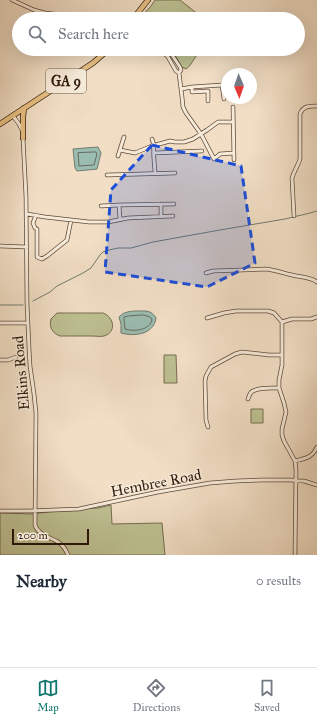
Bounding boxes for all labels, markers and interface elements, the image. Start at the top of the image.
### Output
search box [12,12,305,56]
icon: search [26,23,48,45]
text: Search here [58,25,129,43]
north arrow [221,68,257,104]
road number: GA 9 [46,69,86,93]
street label: Elkins Road [9,335,33,411]
street label: Hembree Road [109,465,203,501]
scale bar [12,527,89,546]
text: 200 m [18,529,48,542]
text: Nearby [16,571,67,592]
text: 0 results [256,573,301,589]
tab: Map [37,677,59,714]
tab: Directions [133,677,180,714]
tab: Saved [254,677,280,714]

